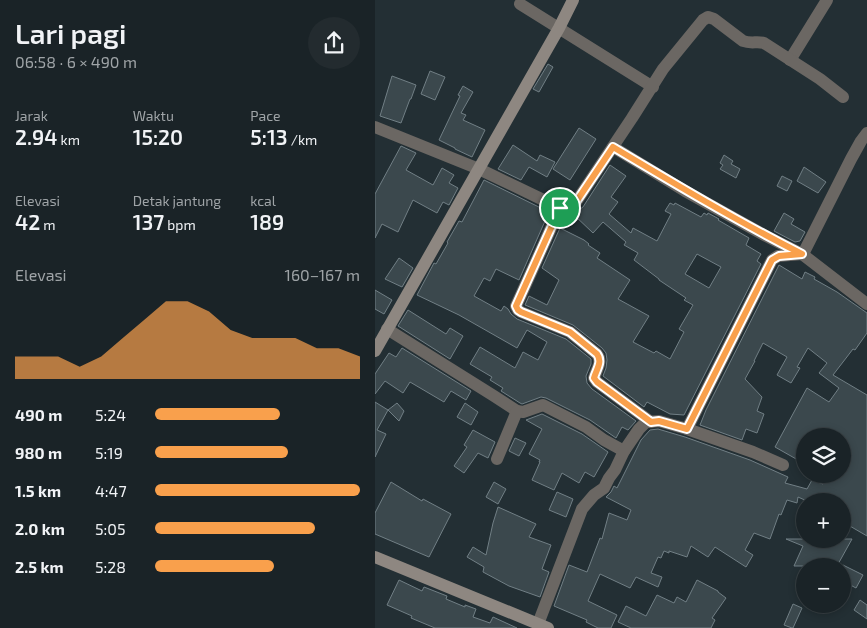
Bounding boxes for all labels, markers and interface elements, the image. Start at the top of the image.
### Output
text: Lari pagi [15,16,126,50]
button: share [308,17,360,69]
text: 06:58 · 6 × 490 m [15,52,137,71]
text: Jarak [15,107,48,124]
text: Waktu [133,107,174,124]
text: Pace [250,107,280,124]
text: 2.94 [15,124,57,149]
text: 15:20 [133,124,183,149]
text: 5:13 [250,124,288,149]
text: km [57,131,80,148]
text: /km [288,131,317,148]
pin [539,187,581,229]
text: Elevasi [15,192,60,209]
text: Detak jantung [133,192,221,209]
text: kcal [250,192,276,209]
icon: arrive [546,194,574,222]
text: 42 [15,209,40,234]
text: 137 [133,209,164,234]
text: 189 [250,209,284,234]
text: m [40,216,56,233]
text: bpm [164,216,196,233]
text: Elevasi [15,265,67,284]
text: 160–167 m [285,265,360,284]
text: 490 m [15,405,62,424]
text: 5:24 [95,405,126,424]
map controls [796,428,851,613]
button: layers [796,428,851,483]
text: 980 m [15,443,62,462]
text: 5:19 [95,443,123,462]
text: 1.5 km [15,481,61,500]
text: 4:47 [95,481,127,500]
button: + [796,493,851,548]
text: 2.0 km [15,519,65,538]
text: 5:05 [95,519,126,538]
text: 2.5 km [15,557,64,576]
text: 5:28 [95,557,126,576]
button: − [796,558,851,613]

